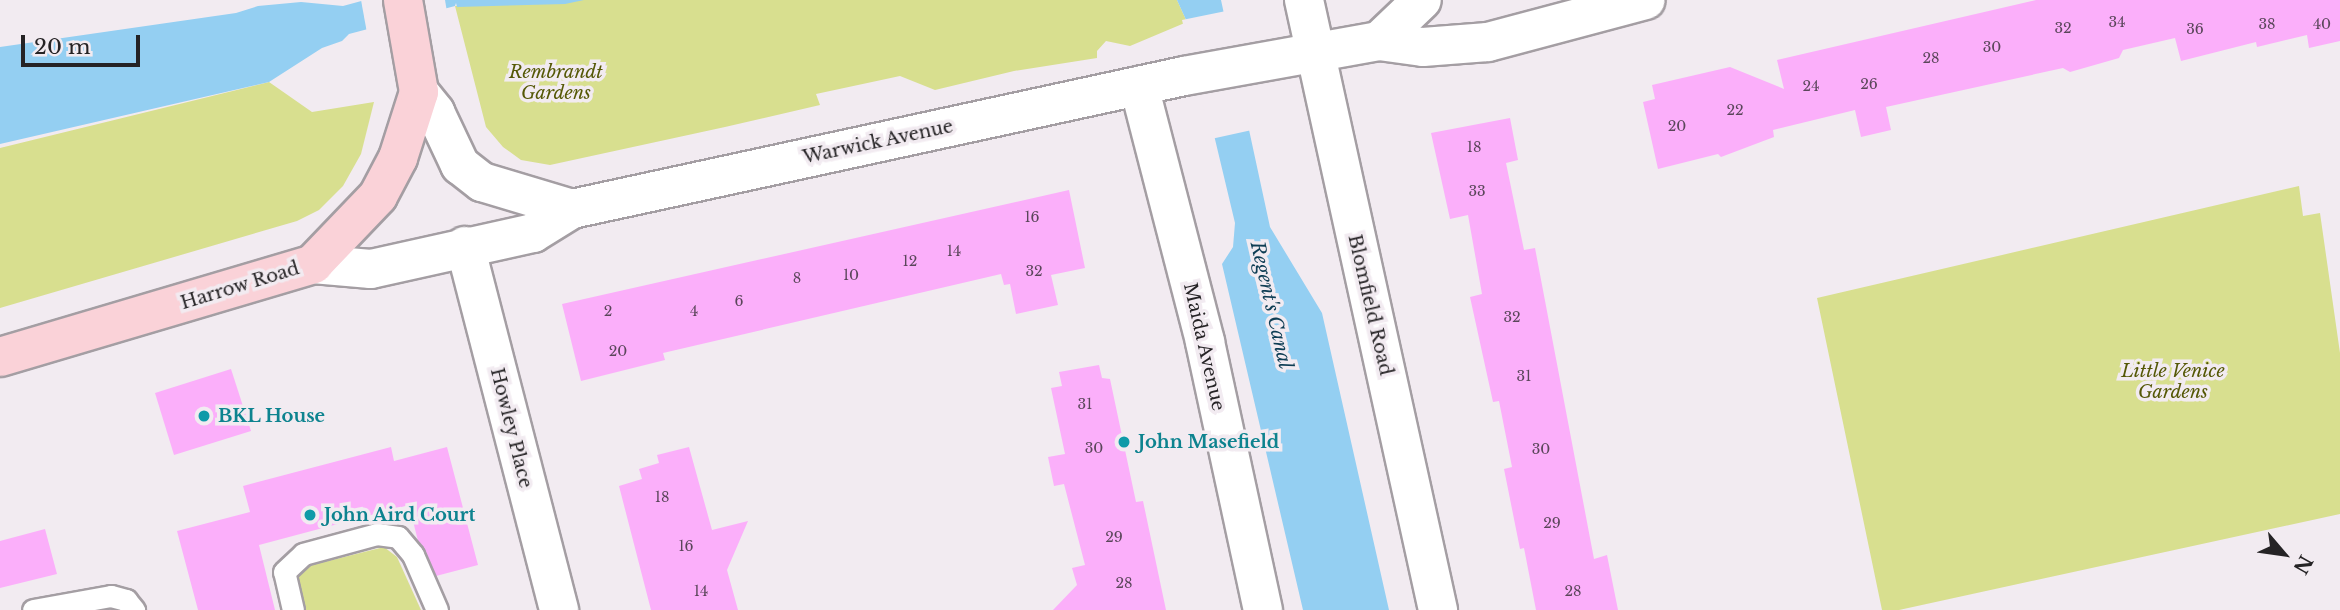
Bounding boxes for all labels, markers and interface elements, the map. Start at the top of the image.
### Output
house number: 34 [2109,14,2125,30]
house number: 38 [2258,16,2276,32]
house number: 40 [2313,16,2331,32]
house number: 32 [2054,20,2072,36]
scale bar [24,21,144,65]
house number: 36 [2186,21,2204,37]
text: 20 m [34,34,91,60]
house number: 30 [1983,39,2001,55]
house number: 28 [1922,50,1940,66]
park label: Rembrandt Gardens [509,62,603,104]
house number: 26 [1860,76,1878,92]
house number: 24 [1803,78,1819,94]
house number: 22 [1726,102,1744,118]
street label: Warwick Avenue [800,115,956,169]
house number: 20 [1668,118,1686,134]
house number: 18 [1467,139,1481,155]
house number: 33 [1468,183,1486,199]
house number: 16 [1024,209,1040,225]
street label: Blomfield Road [1343,232,1397,378]
water label: Regent's Canal [1245,239,1297,371]
house number: 14 [947,243,961,259]
house number: 12 [903,253,917,269]
street label: Harrow Road [178,258,302,314]
house number: 32 [1025,263,1043,279]
house number: 10 [843,267,859,283]
house number: 8 [793,270,801,286]
street label: Maida Avenue [1179,280,1229,414]
house number: 6 [734,293,744,309]
house number: 2 [604,303,612,319]
house number: 4 [690,303,698,319]
house number: 32 [1503,309,1521,325]
house number: 20 [609,343,627,359]
park label: Little Venice Gardens [2121,361,2225,404]
street label: Howley Place [486,365,536,491]
house number: 31 [1517,368,1531,384]
house number: 31 [1078,396,1092,412]
place label: BKL House [218,405,326,427]
marker: BKL House [196,408,212,424]
place label: John Masefield [1138,431,1279,453]
marker: John Masefield [1116,434,1132,450]
house number: 30 [1085,440,1103,456]
house number: 30 [1532,441,1550,457]
house number: 18 [655,489,669,505]
place label: John Aird Court [324,504,476,526]
marker: John Aird Court [302,507,318,523]
house number: 29 [1543,515,1561,531]
north arrow [2249,519,2319,589]
house number: 29 [1105,529,1123,545]
house number: 16 [678,538,694,554]
text: N [2288,551,2317,578]
house number: 28 [1115,575,1133,591]
house number: 14 [694,583,708,599]
house number: 28 [1564,583,1582,599]

